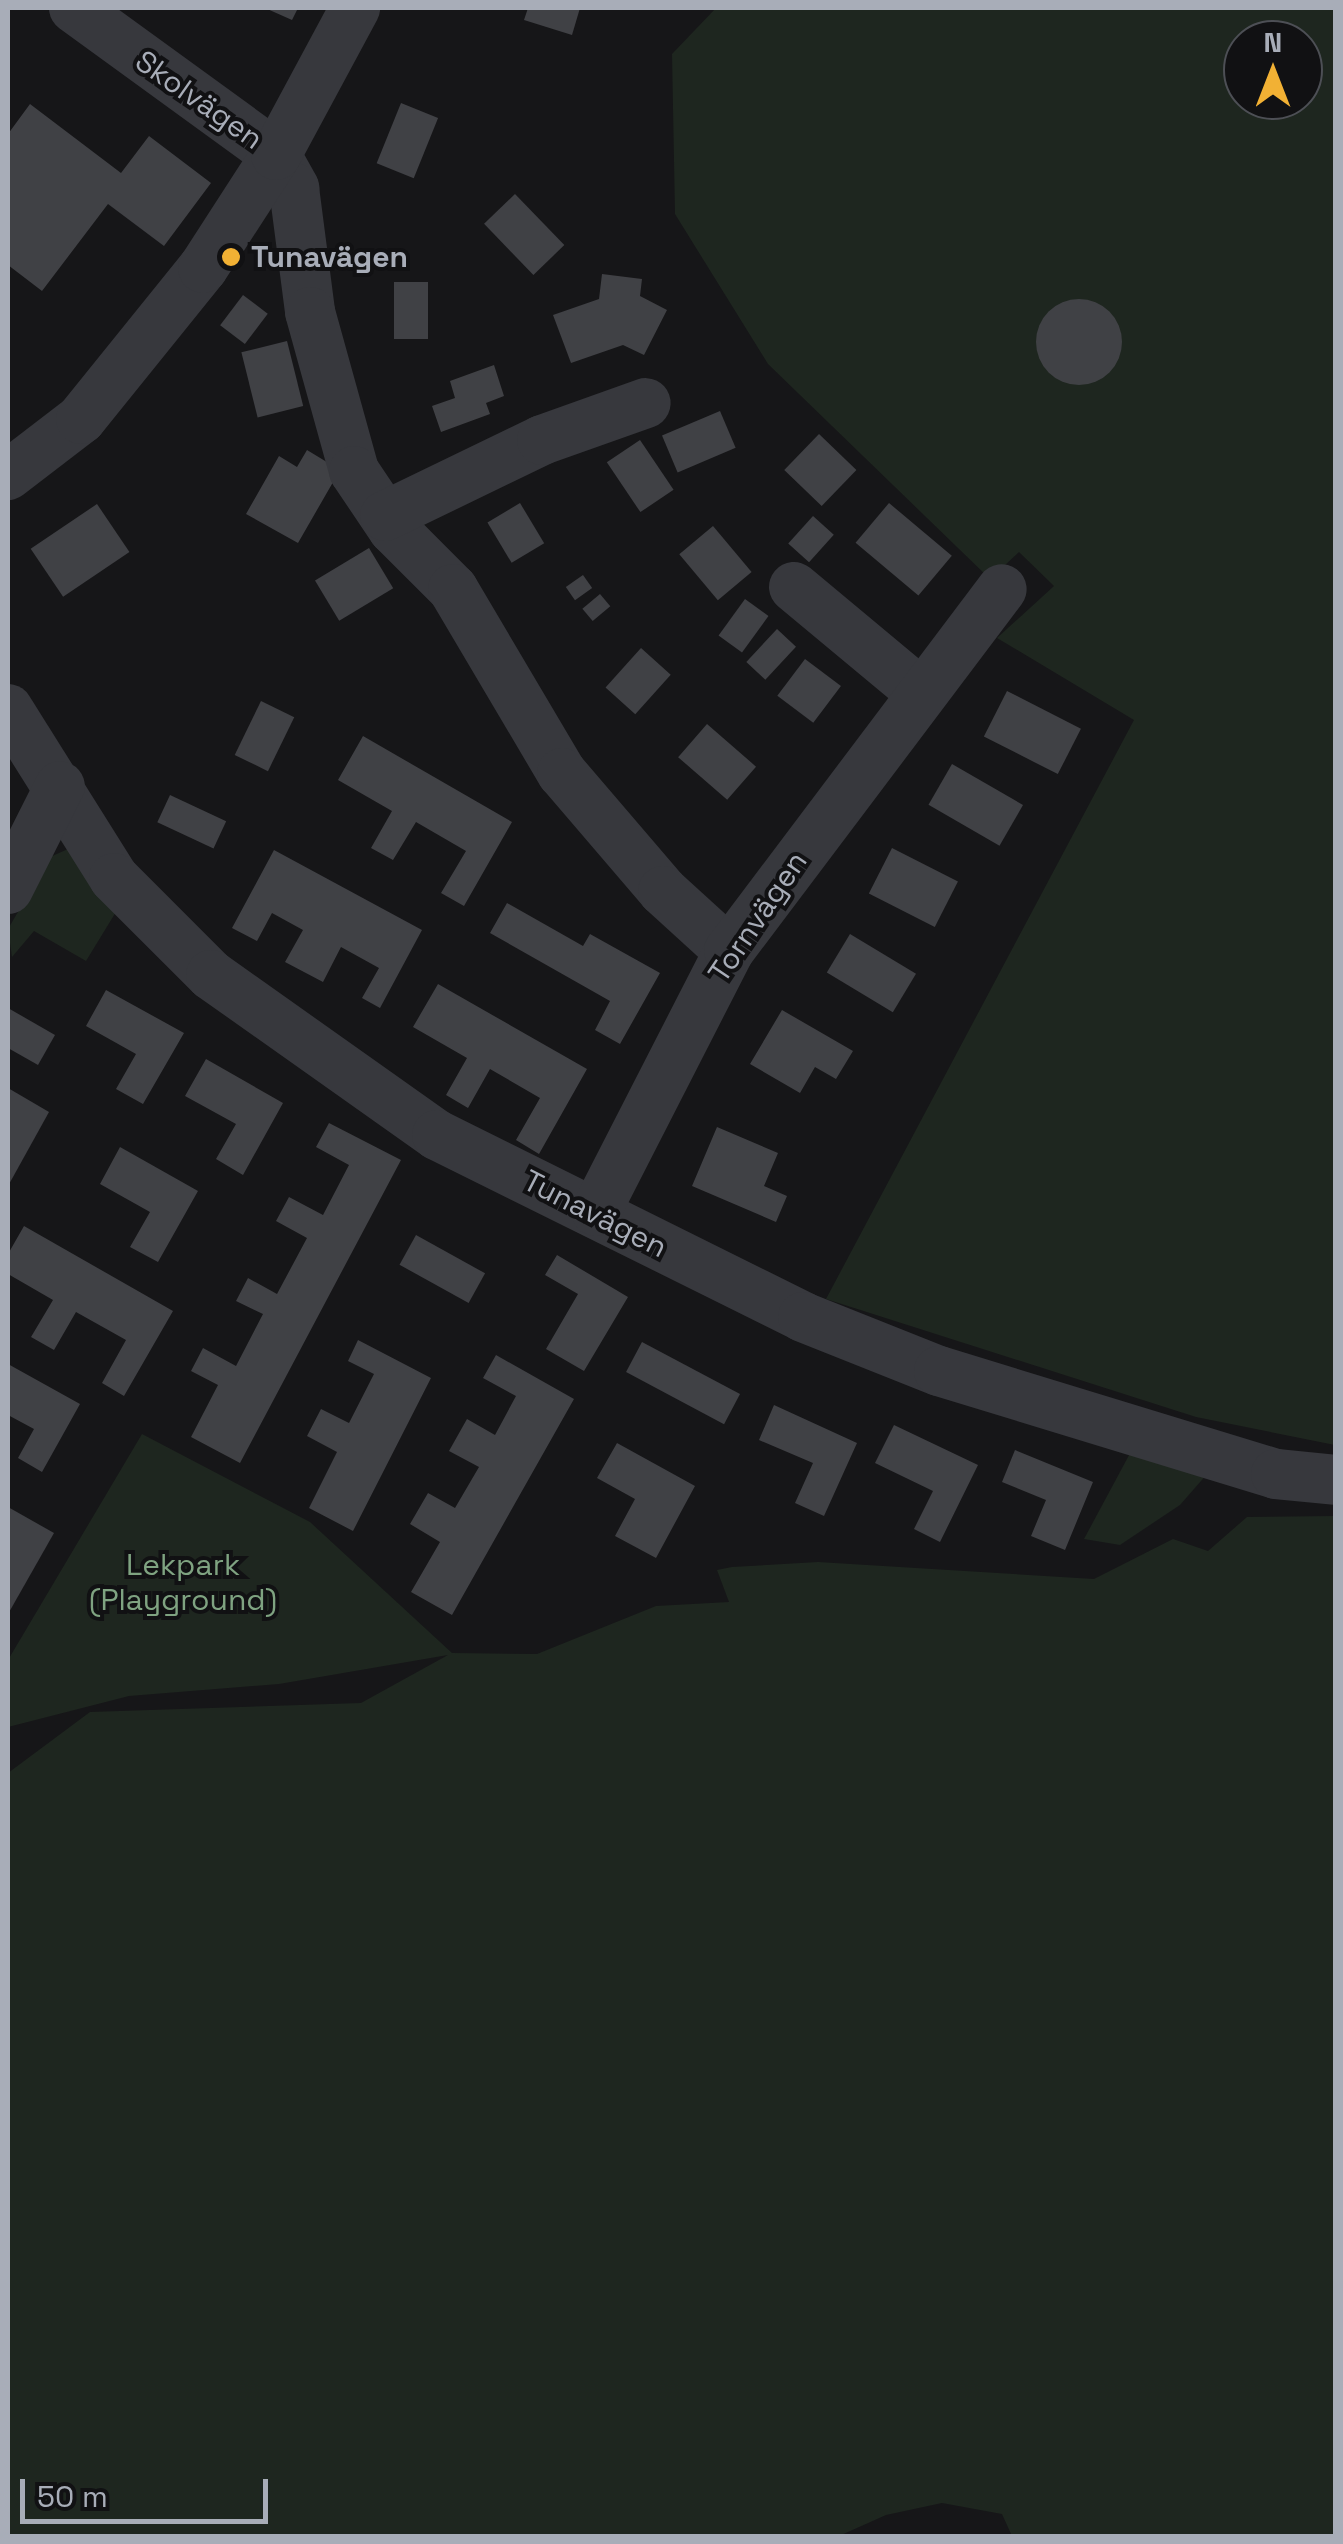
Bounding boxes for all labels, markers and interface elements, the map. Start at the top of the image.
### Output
north arrow [1223,20,1323,120]
text: N [1264,24,1282,60]
street label: Skolvägen [128,43,270,157]
place label: Tunavägen [251,239,408,275]
marker: Tunavägen [220,246,242,268]
street label: Tornvägen [701,845,815,989]
street label: Tunavägen [517,1162,673,1266]
park label: Lekpark (Playground) [89,1547,277,1618]
scale bar [25,2459,272,2521]
text: 50 m [37,2477,108,2516]

